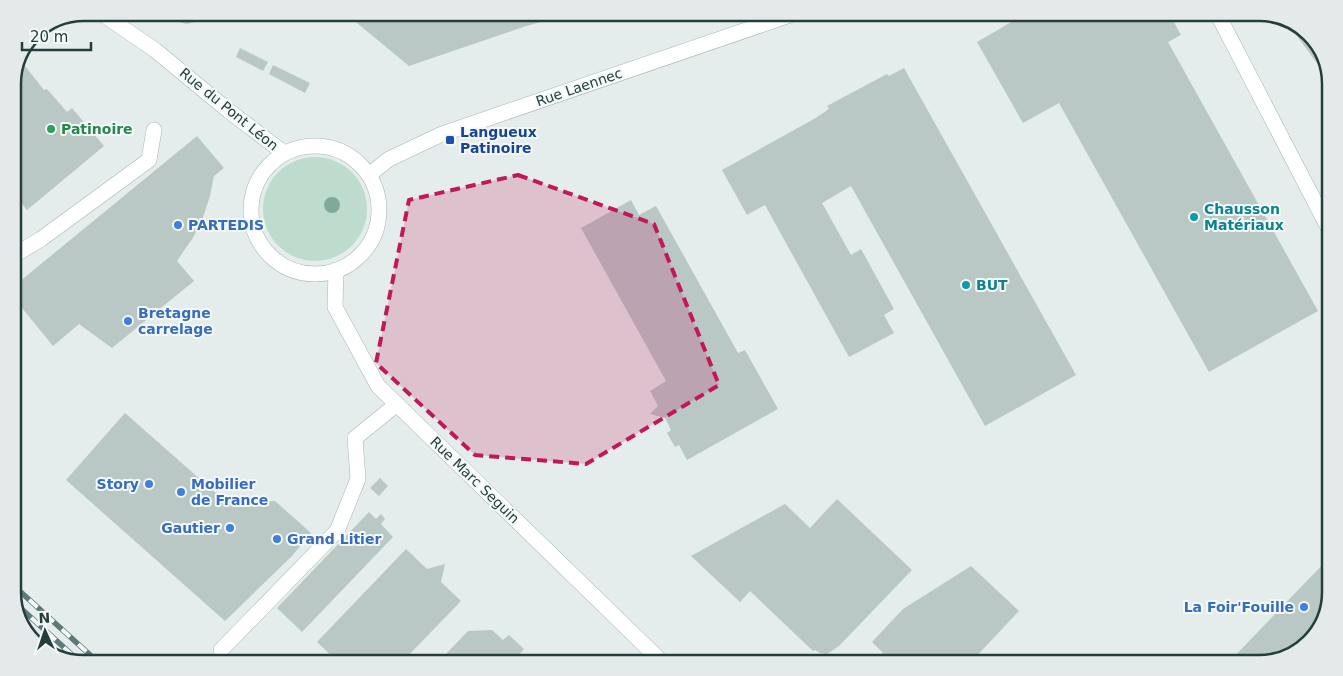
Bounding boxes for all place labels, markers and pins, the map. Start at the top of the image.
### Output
place label: Patinoire [61,121,133,137]
marker: Patinoire [45,123,57,135]
place label: Langueux Patinoire [460,124,537,156]
marker: Langueux Patinoire [444,134,456,146]
place label: Chausson Matériaux [1204,201,1284,233]
marker: Chausson Matériaux [1188,211,1200,223]
place label: PARTEDIS [188,217,264,233]
marker: PARTEDIS [172,219,184,231]
place label: BUT [976,277,1008,293]
marker: BUT [960,279,972,291]
place label: Bretagne carrelage [138,305,213,337]
marker: Bretagne carrelage [122,315,134,327]
place label: Story [97,476,139,492]
place label: Mobilier de France [191,476,268,508]
marker: Story [143,478,155,490]
marker: Mobilier de France [175,486,187,498]
place label: Gautier [161,520,220,536]
marker: Gautier [224,522,236,534]
place label: Grand Litier [287,531,381,547]
marker: Grand Litier [271,533,283,545]
place label: La Foir'Fouille [1184,599,1294,615]
marker: La Foir'Fouille [1298,601,1310,613]

